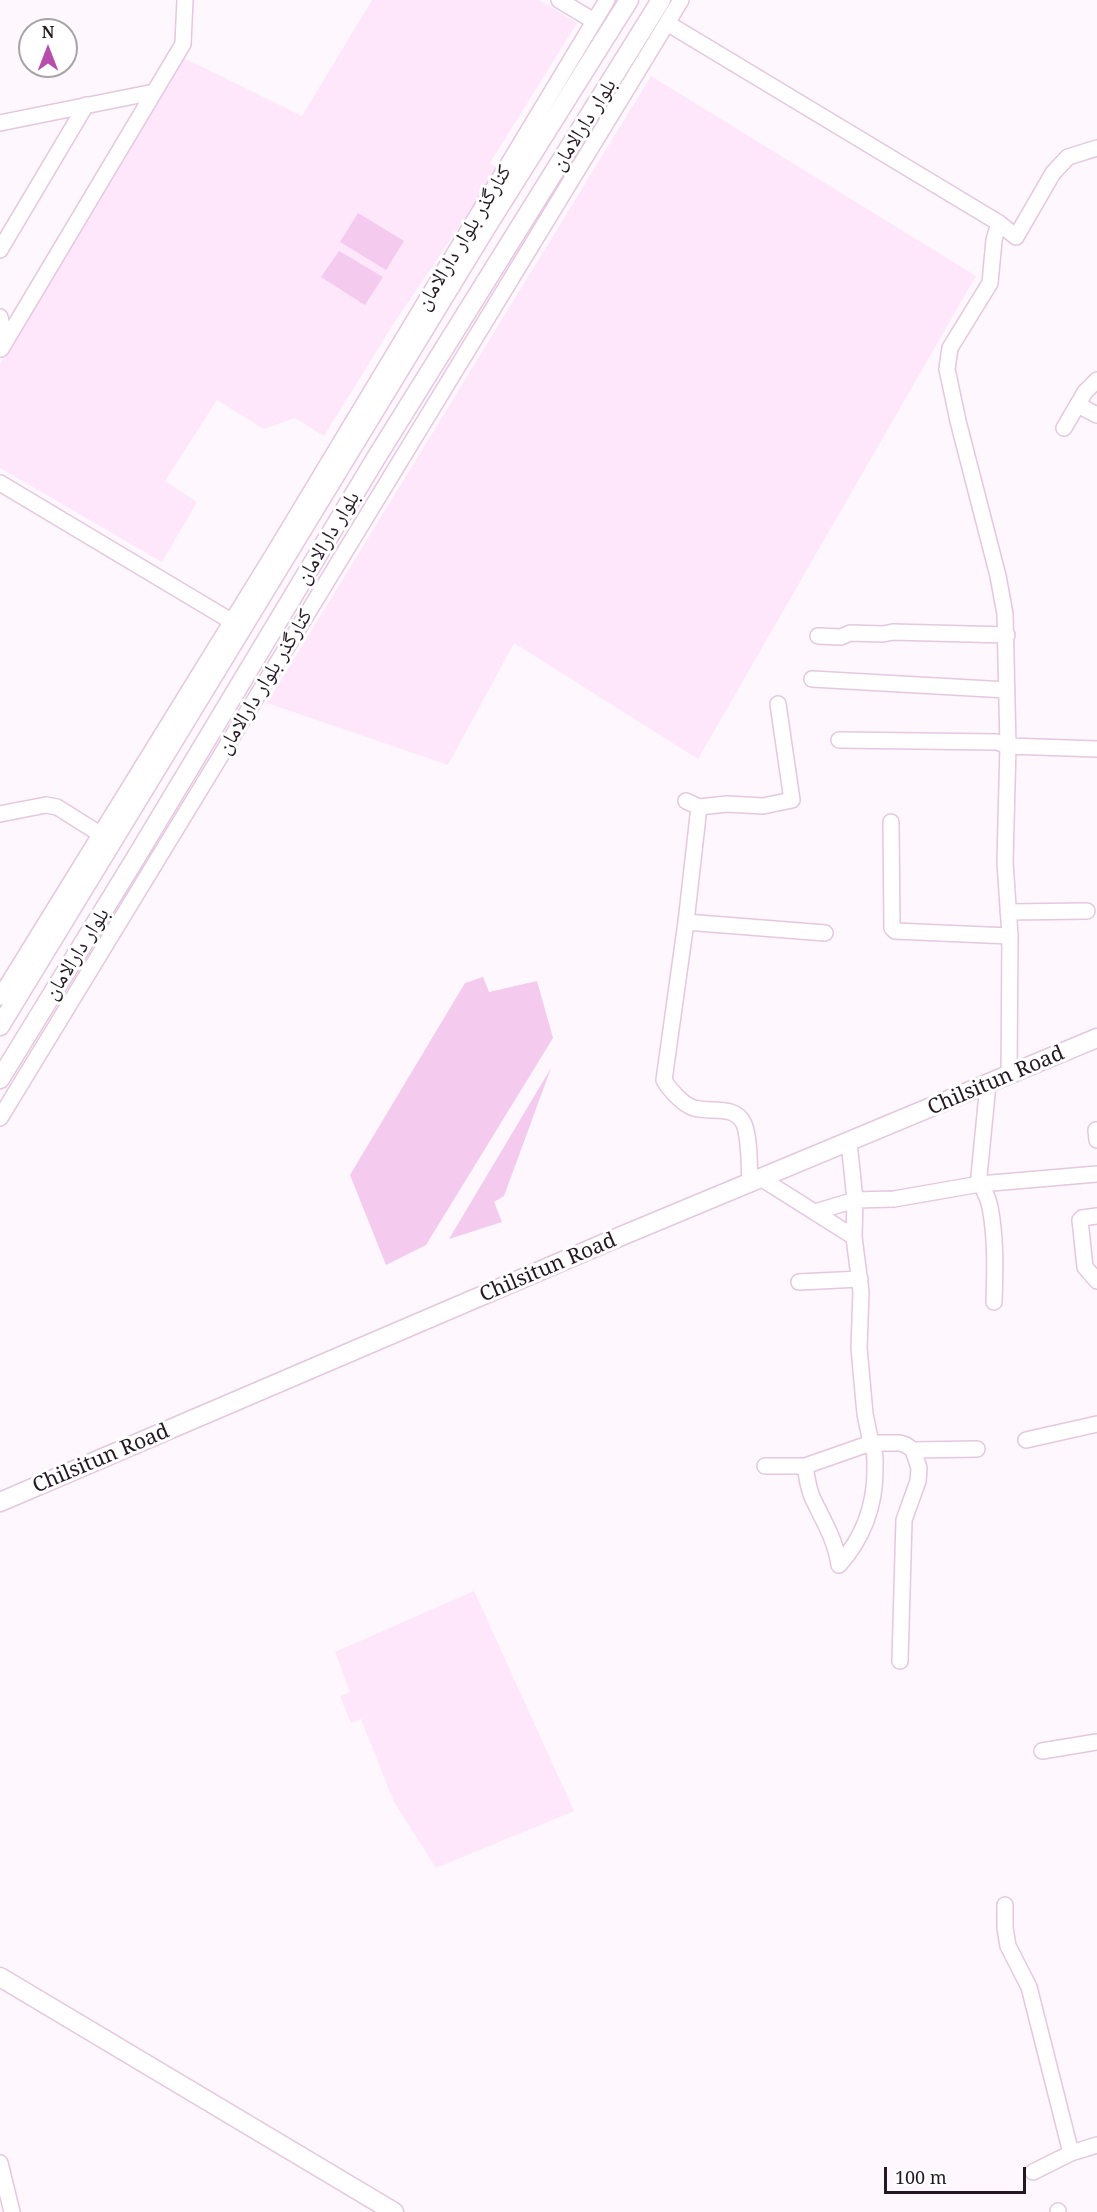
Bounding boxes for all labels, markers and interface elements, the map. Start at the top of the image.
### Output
north arrow [18,18,78,78]
text: N [42,21,54,43]
street label: بلوار دارالامان [546,74,622,176]
street label: کنارگذر بلوار دارالامان [411,161,517,315]
street label: بلوار دارالامان [290,487,366,589]
street label: کنارگذر بلوار دارالامان [212,605,318,759]
street label: بلوار دارالامان [39,903,115,1005]
street label: Chilsitun Road [924,1041,1068,1121]
street label: Chilsitun Road [476,1228,620,1308]
street label: Chilsitun Road [29,1419,173,1499]
scale bar [887,2155,1030,2193]
text: 100 m [895,2165,947,2189]

